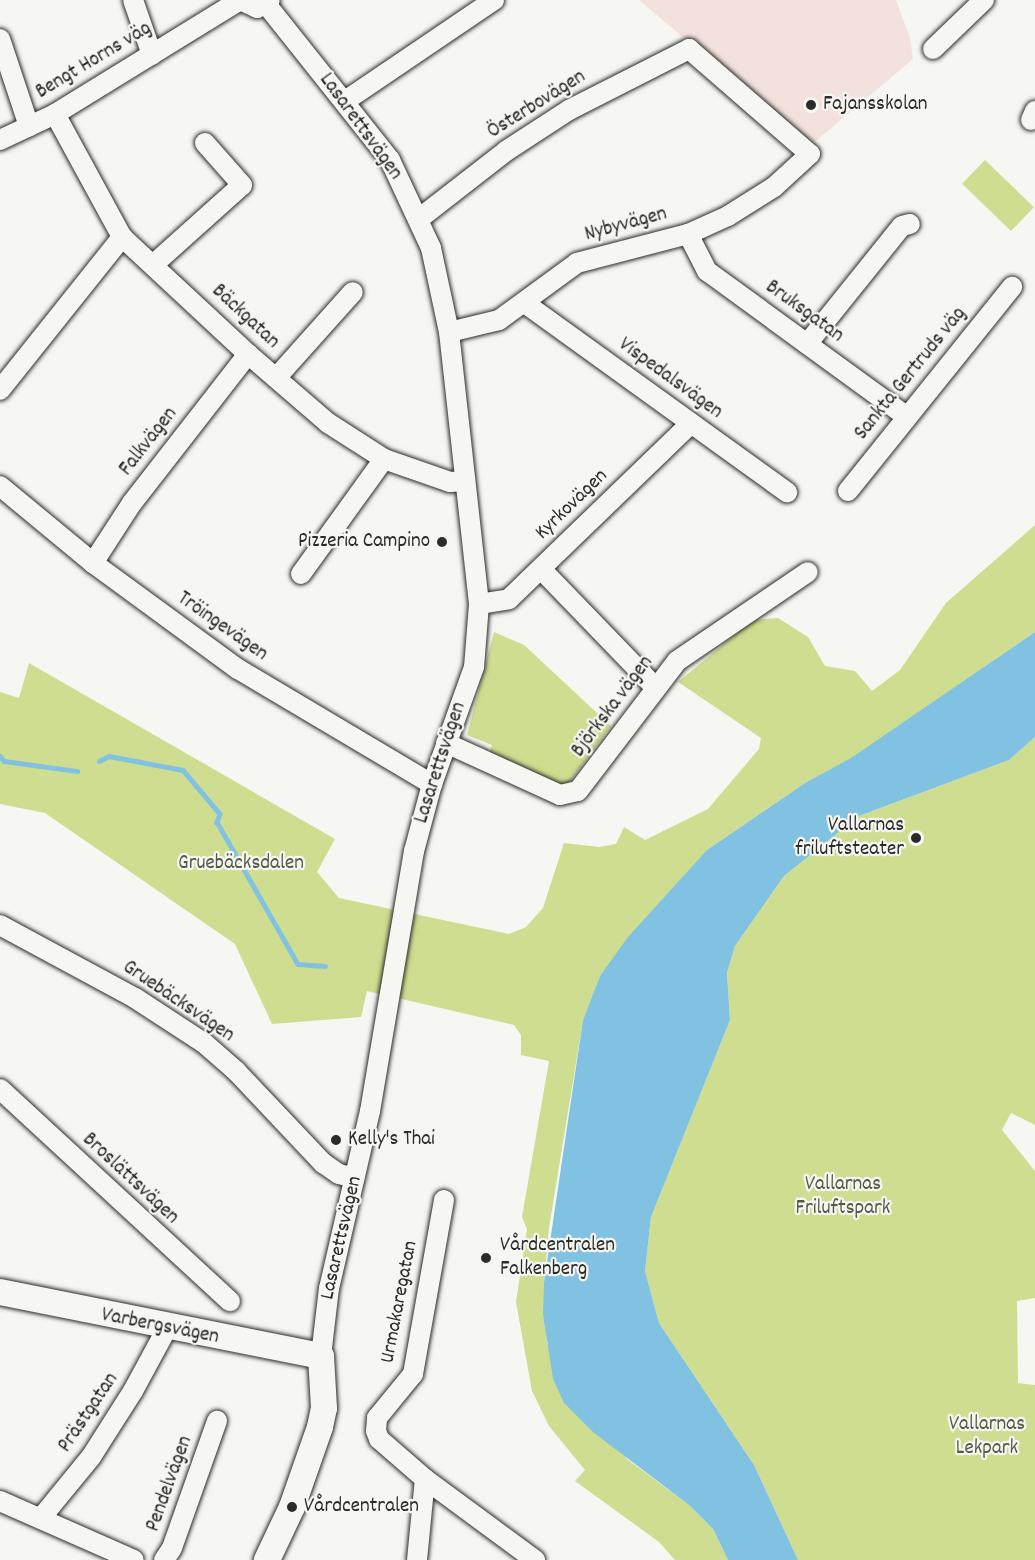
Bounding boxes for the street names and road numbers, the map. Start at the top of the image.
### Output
street label: Bengt Horns väg [32,17,156,105]
street label: Österbovägen [483,65,591,145]
street label: Lasarettsvägen [313,69,407,185]
street label: Nybyvägen [582,202,670,248]
street label: Bruksgatan [760,275,848,349]
street label: Bäckgatan [206,279,284,355]
street label: Sankta Gertruds väg [850,302,972,446]
street label: Vispedalsvägen [613,333,727,425]
street label: Falkvägen [114,403,184,481]
street label: Kyrkovägen [530,464,614,546]
street label: Tröingevägen [172,587,272,667]
street label: Björkska vägen [567,651,659,763]
street label: Lasarettsvägen [410,699,472,827]
street label: Gruebäcksvägen [117,955,239,1049]
street label: Broslättsvägen [76,1128,184,1230]
street label: Lasarettsvägen [316,1174,368,1302]
street label: Urmakaregatan [376,1239,424,1365]
street label: Varbergsvägen [99,1303,221,1351]
street label: Prästgatan [53,1368,125,1458]
street label: Pendelvägen [141,1433,199,1535]

